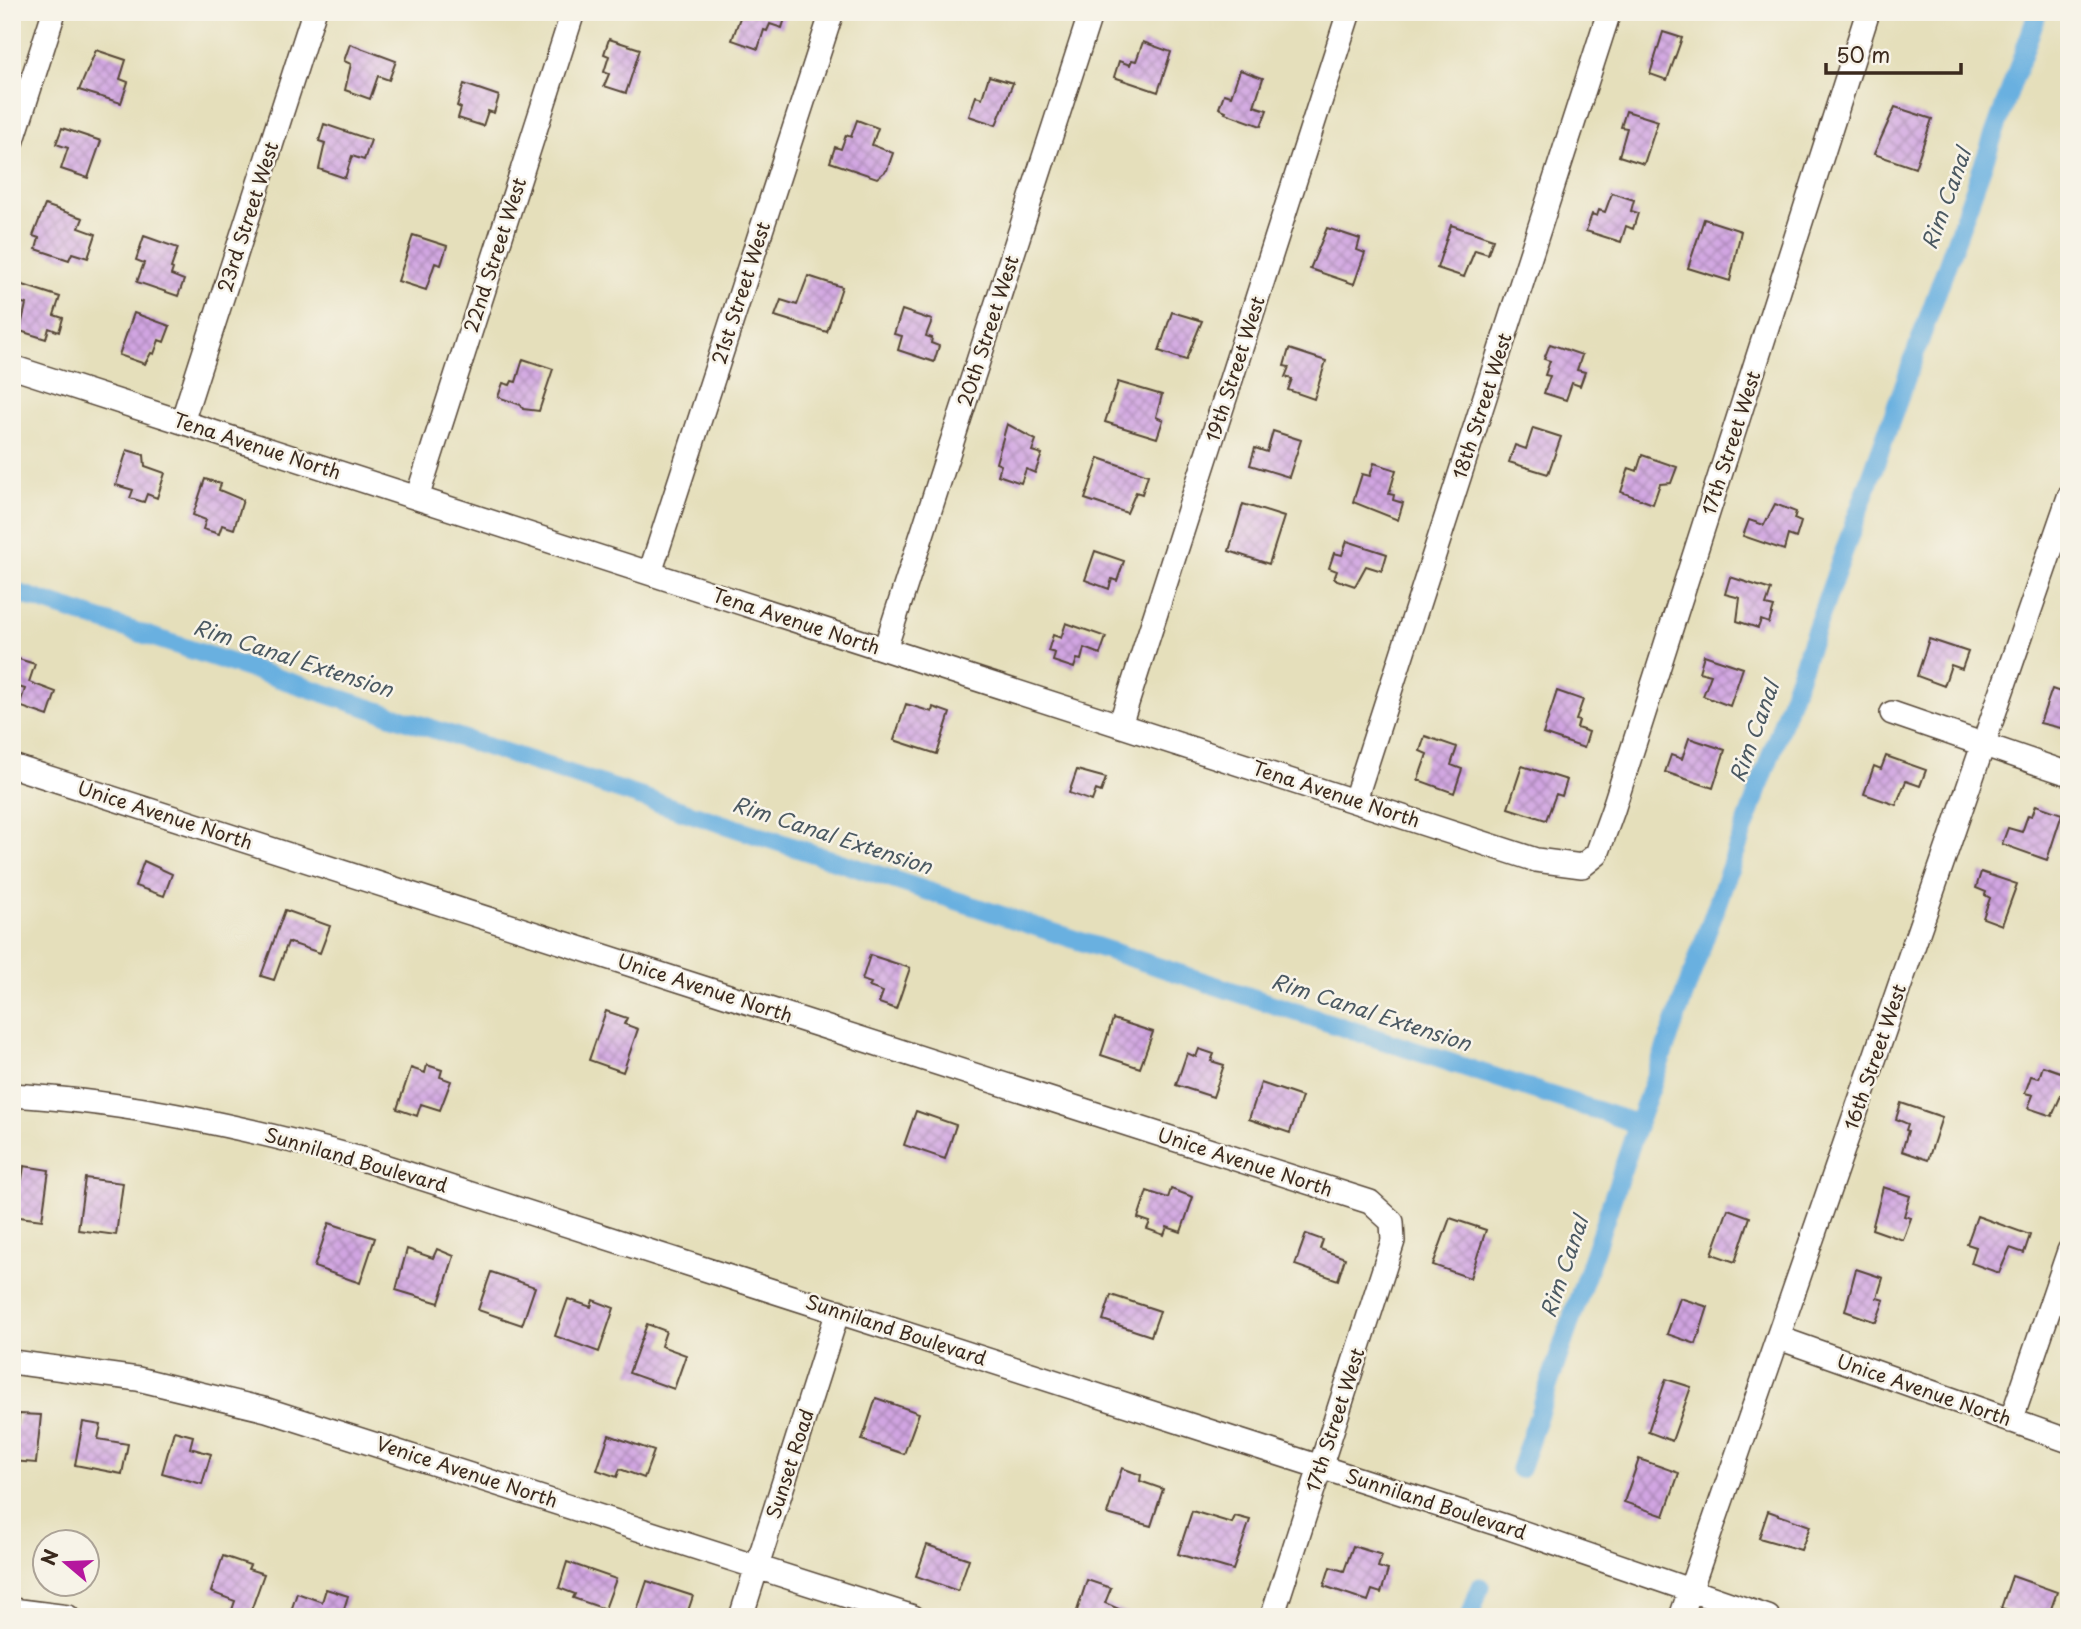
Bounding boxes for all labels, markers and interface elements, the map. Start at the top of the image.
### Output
scale bar [1826,32,1960,76]
text: 50 m [1836,38,1890,70]
street label: 23rd Street West [210,137,285,296]
water label: Rim Canal [1912,140,1979,253]
street label: 22nd Street West [456,173,532,336]
street label: 21st Street West [704,217,776,368]
street label: 20th Street West [949,251,1025,410]
street label: 19th Street West [1197,292,1271,445]
street label: 18th Street West [1444,329,1518,482]
street label: 17th Street West [1694,367,1767,518]
street label: Tena Avenue North [170,405,345,485]
street label: Tena Avenue North [709,580,884,660]
water label: Rim Canal Extension [190,610,399,705]
water label: Rim Canal [1720,673,1787,786]
street label: Tena Avenue North [1249,753,1424,833]
street label: Unice Avenue North [74,772,257,856]
water label: Rim Canal Extension [729,787,938,882]
street label: Unice Avenue North [614,945,797,1029]
water label: Rim Canal Extension [1268,964,1477,1059]
street label: 16th Street West [1836,980,1912,1133]
street label: Unice Avenue North [1154,1119,1337,1203]
street label: Sunniland Boulevard [262,1120,451,1199]
water label: Rim Canal [1531,1208,1596,1321]
street label: Sunniland Boulevard [802,1287,991,1372]
street label: 17th Street West [1298,1344,1371,1495]
street label: Unice Avenue North [1833,1346,2015,1432]
street label: Sunset Road [758,1405,820,1522]
street label: Venice Avenue North [373,1429,562,1514]
street label: Sunniland Boulevard [1342,1461,1531,1546]
north arrow [32,1528,102,1598]
text: N [33,1545,65,1569]

